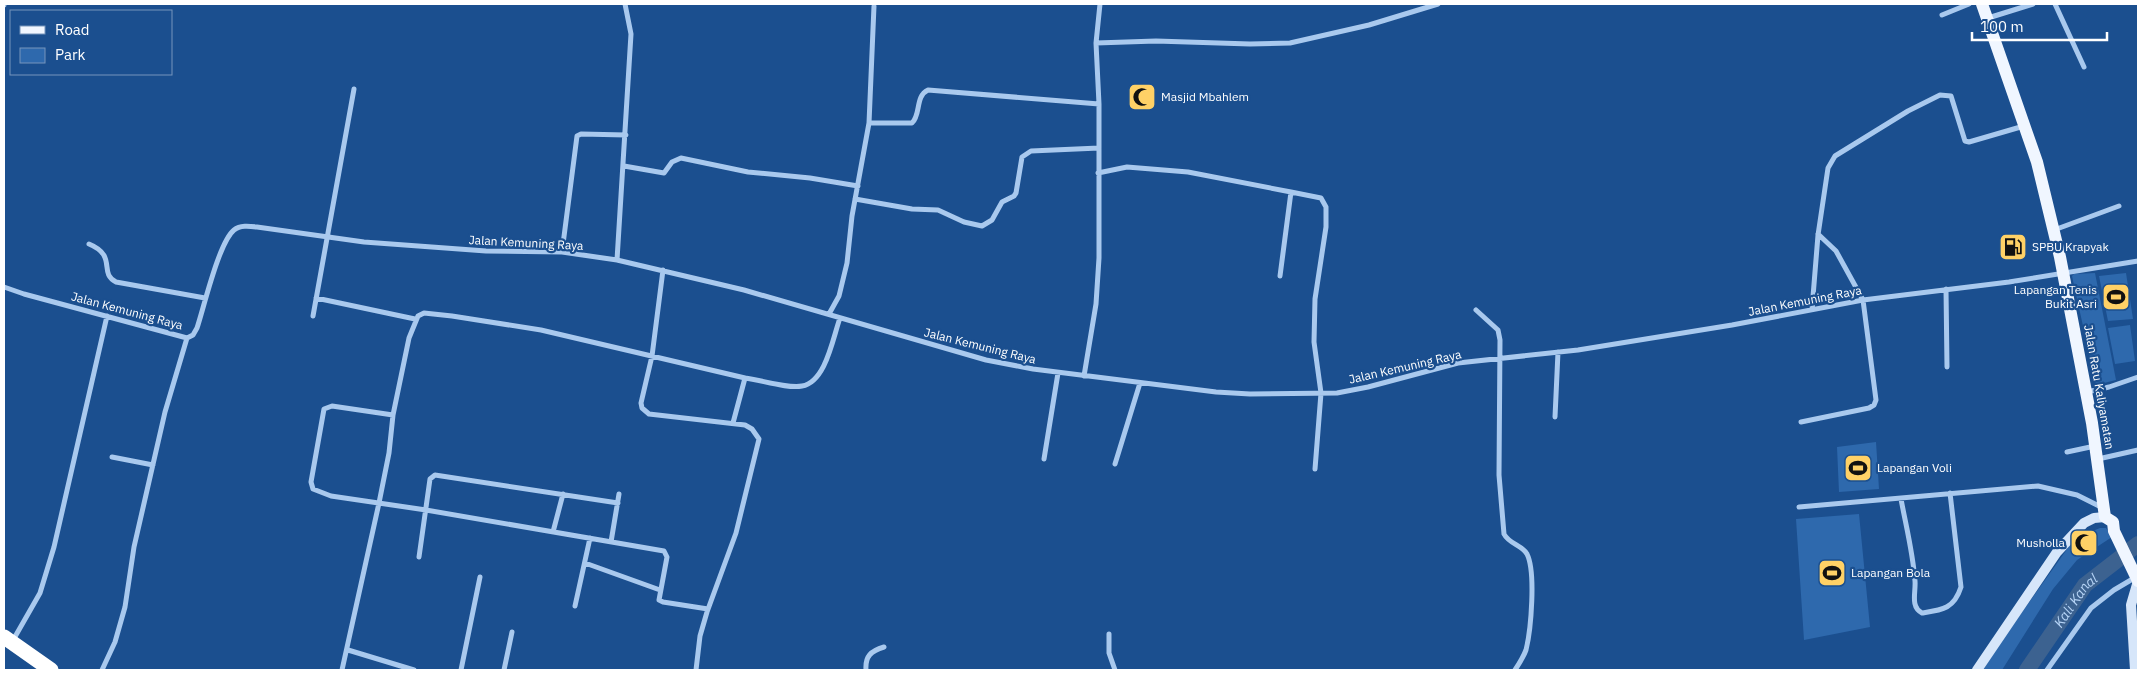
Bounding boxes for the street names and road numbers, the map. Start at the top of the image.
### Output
street label: Jalan Kemuning Raya [468,232,584,253]
street label: Jalan Kemuning Raya [1747,282,1863,319]
street label: Jalan Kemuning Raya [70,288,185,333]
street label: Jalan Ratu Kaliyamatan [2081,323,2118,450]
street label: Jalan Kemuning Raya [923,324,1038,367]
street label: Jalan Kemuning Raya [1347,346,1463,387]

